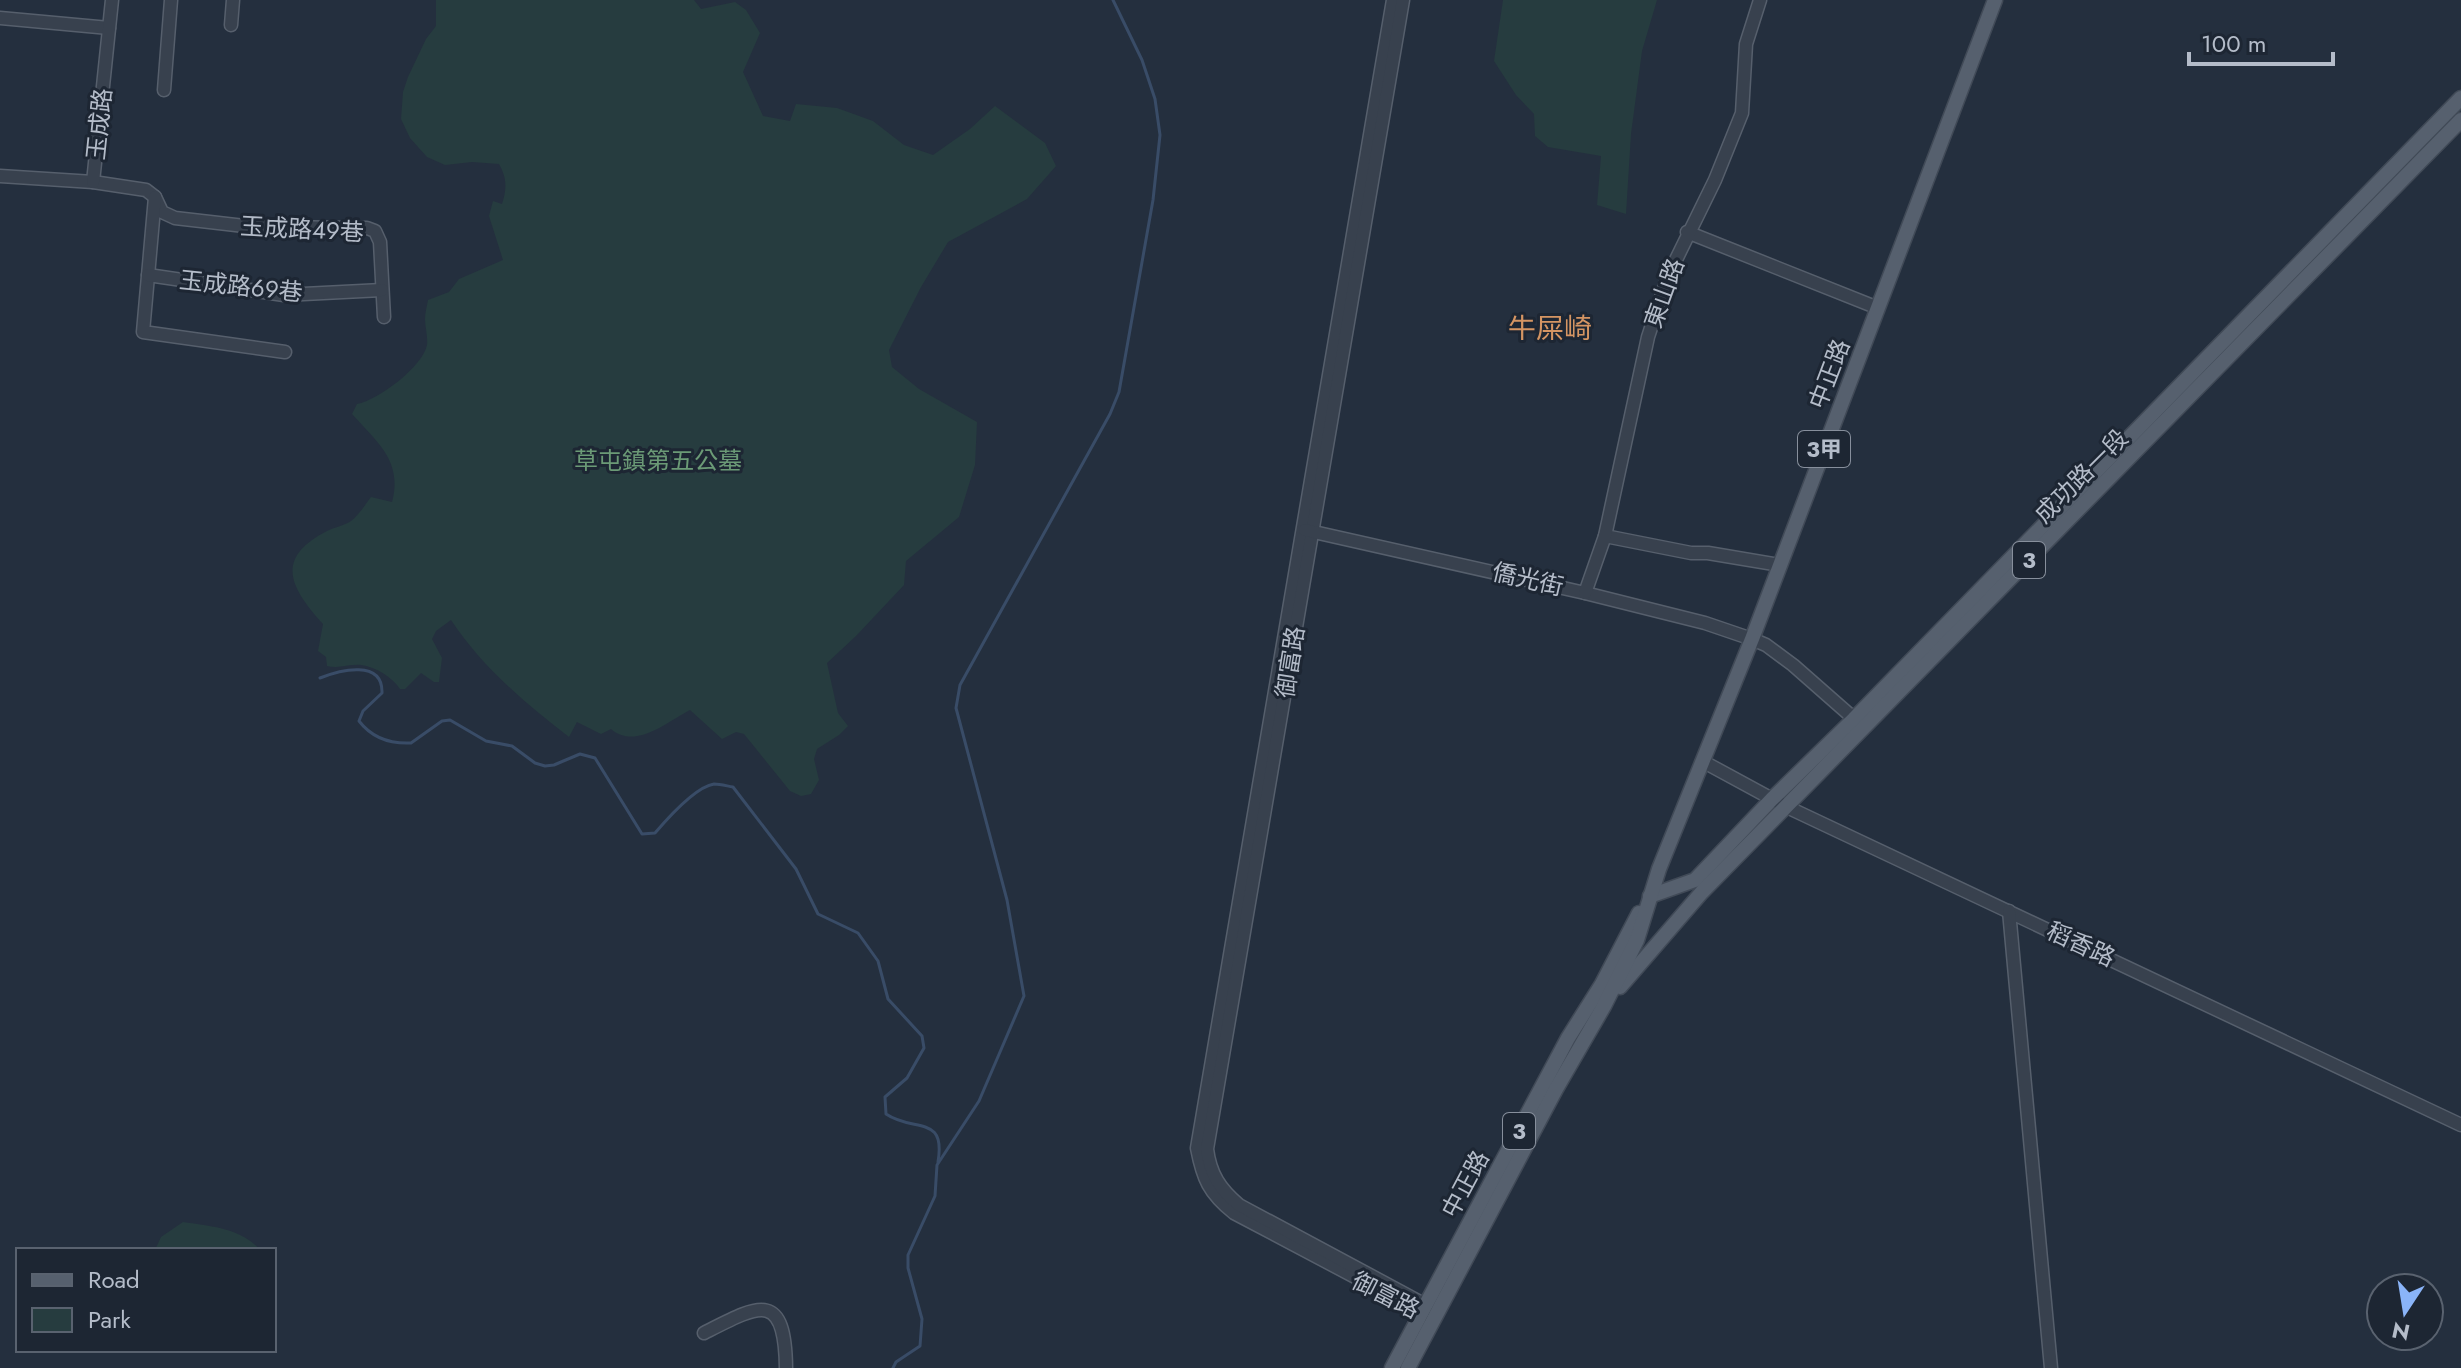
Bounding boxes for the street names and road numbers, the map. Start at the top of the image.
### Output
street label: 玉成路 [78,86,120,162]
street label: 玉成路49巷 [239,208,365,250]
street label: 東山路 [1635,253,1693,333]
street label: 玉成路69巷 [178,262,304,310]
street label: 中正路 [1800,334,1858,414]
street label: 成功路一段 [2026,421,2136,531]
road number: 3甲 [1798,431,1850,467]
road number: 3 [2013,542,2045,578]
street label: 僑光街 [1489,554,1567,604]
street label: 御富路 [1267,624,1313,700]
street label: 稻香路 [2041,913,2121,975]
road number: 3 [1503,1113,1535,1149]
street label: 中正路 [1433,1144,1497,1224]
street label: 御富路 [1346,1263,1426,1327]

